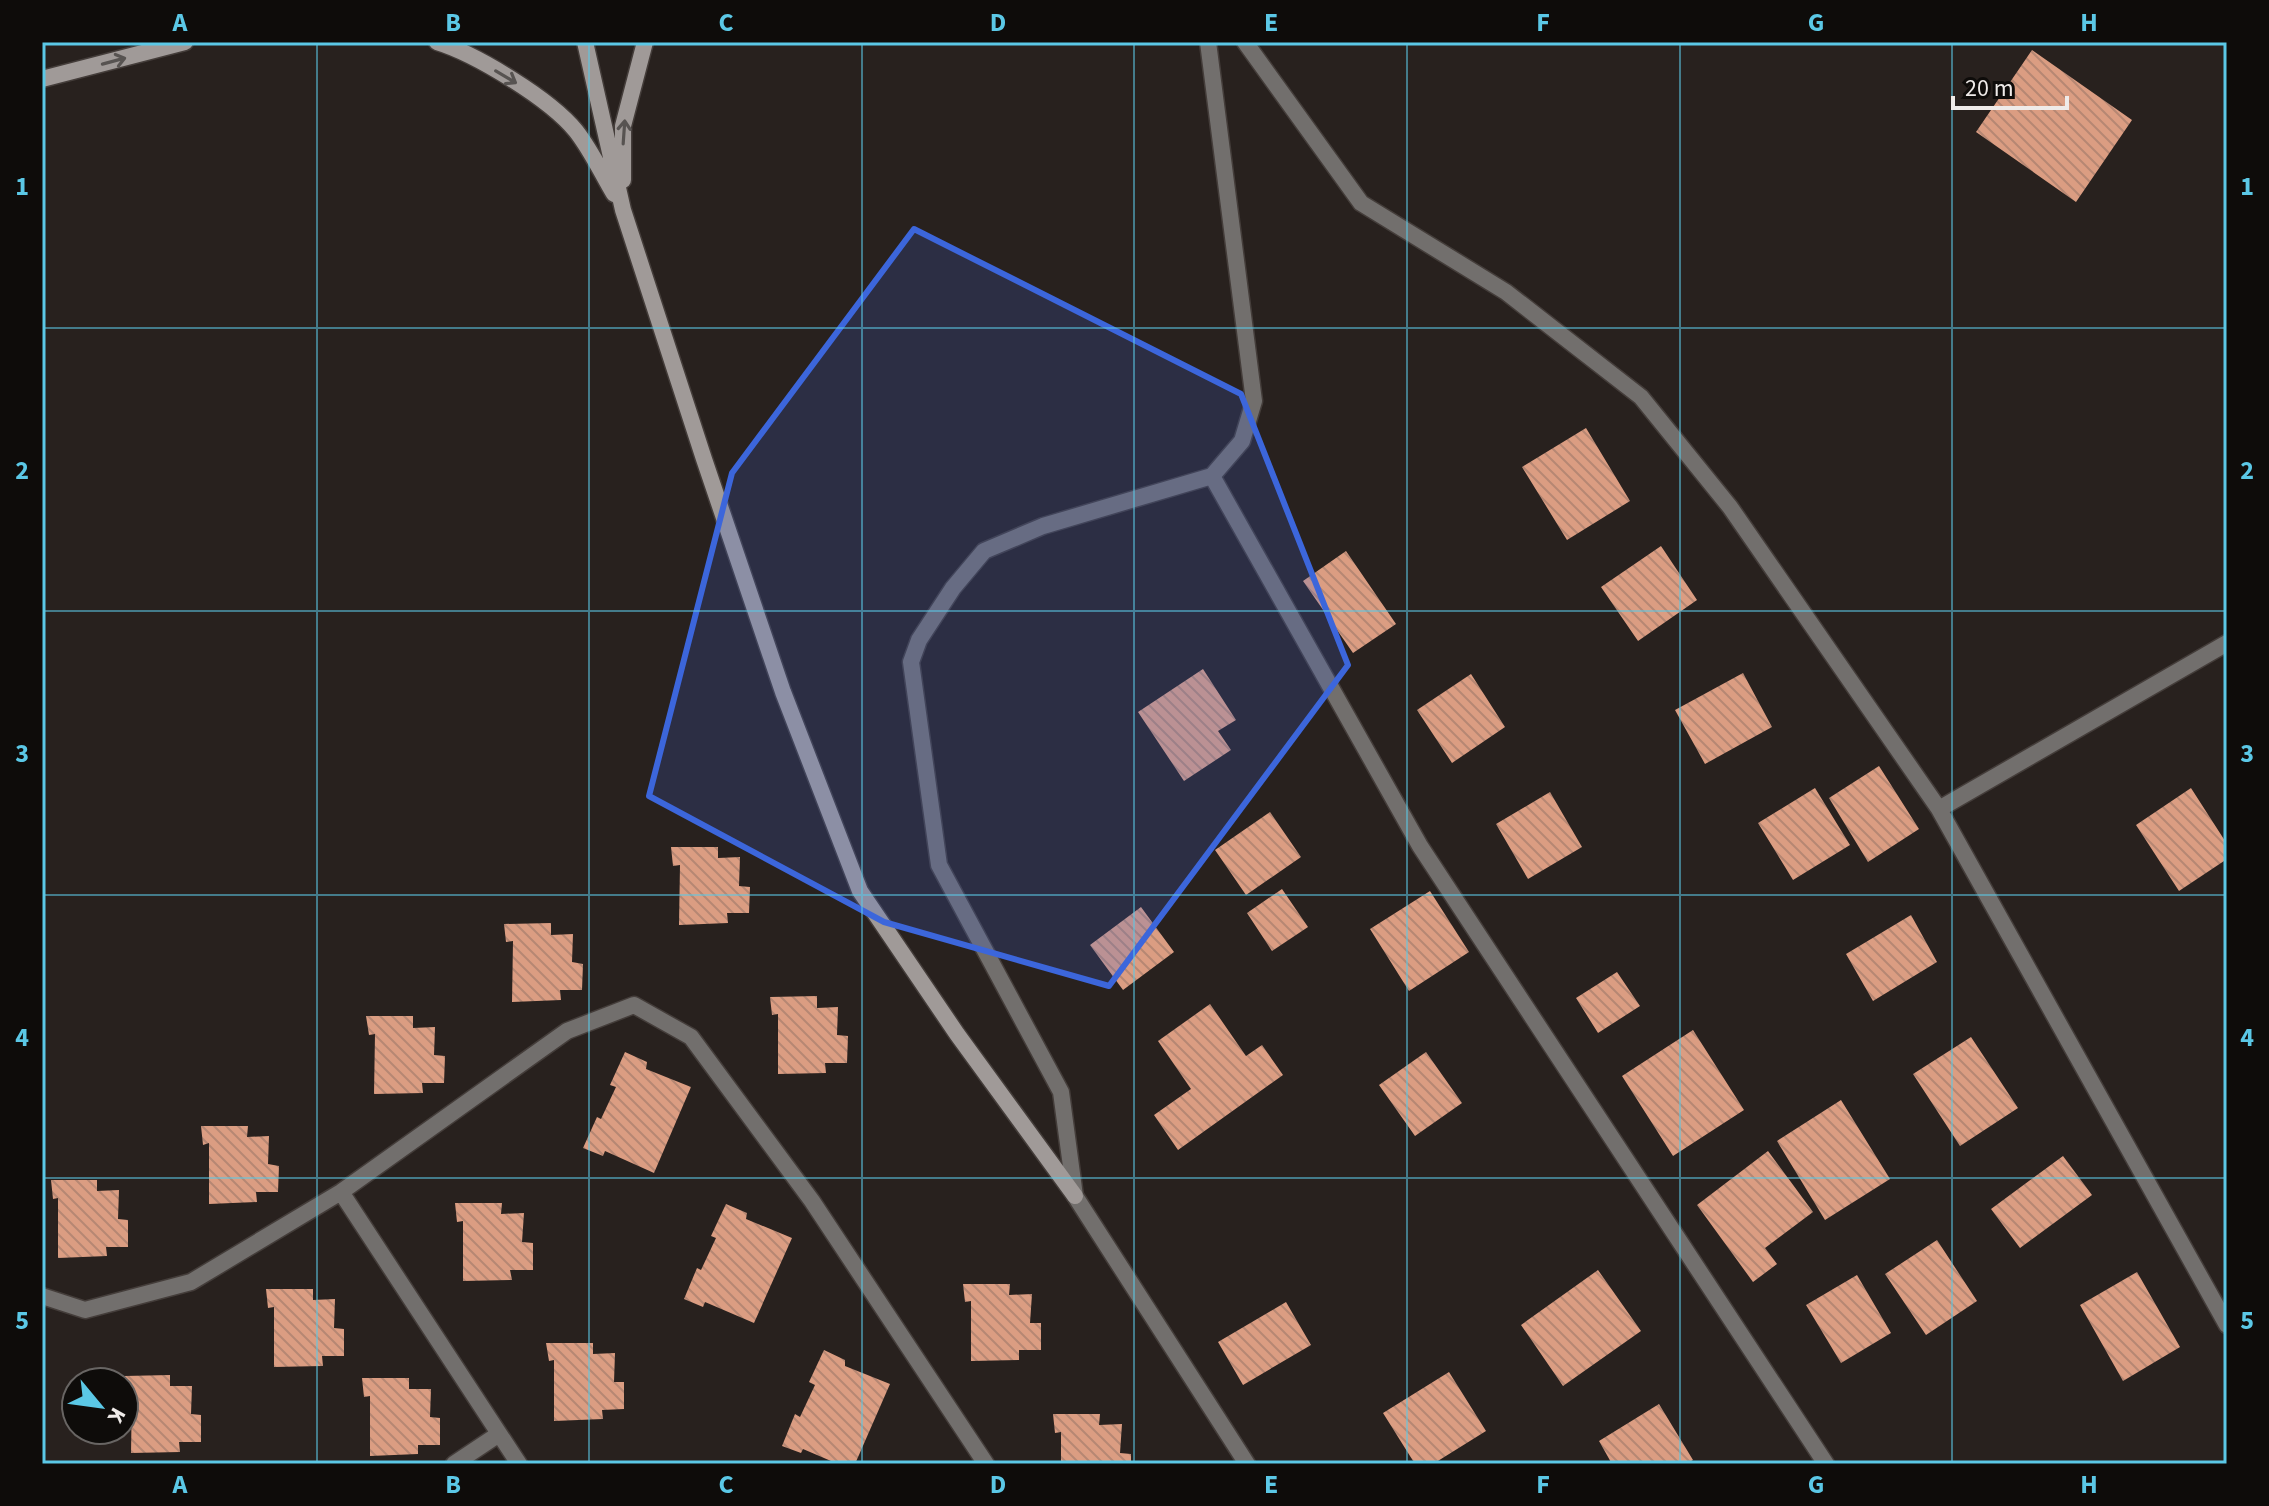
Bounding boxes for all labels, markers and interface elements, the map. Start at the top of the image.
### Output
text: A [172,4,189,41]
text: B [445,4,461,41]
text: C [718,4,734,41]
text: D [990,4,1006,41]
text: E [1264,4,1278,41]
text: F [1536,4,1550,41]
text: G [1808,4,1824,41]
text: H [2080,4,2098,41]
one-way arrow [100,52,126,67]
scale bar [1953,60,2067,110]
one-way arrow [494,70,517,86]
text: 20 m [1965,71,2014,106]
one-way arrow [617,119,632,146]
text: 1 [15,168,29,205]
text: 1 [2240,168,2254,205]
text: 2 [15,452,29,489]
text: 2 [2240,452,2254,489]
text: 3 [15,735,29,772]
text: 3 [2240,735,2254,772]
text: 4 [15,1019,29,1056]
text: 4 [2240,1019,2254,1056]
text: 5 [15,1302,29,1339]
text: 5 [2240,1302,2254,1339]
north arrow [60,1366,140,1446]
text: K [99,1402,134,1429]
text: A [172,1466,189,1503]
text: B [445,1466,461,1503]
text: C [718,1466,734,1503]
text: D [990,1466,1006,1503]
text: E [1264,1466,1278,1503]
text: F [1536,1466,1550,1503]
text: G [1808,1466,1824,1503]
text: H [2080,1466,2098,1503]

